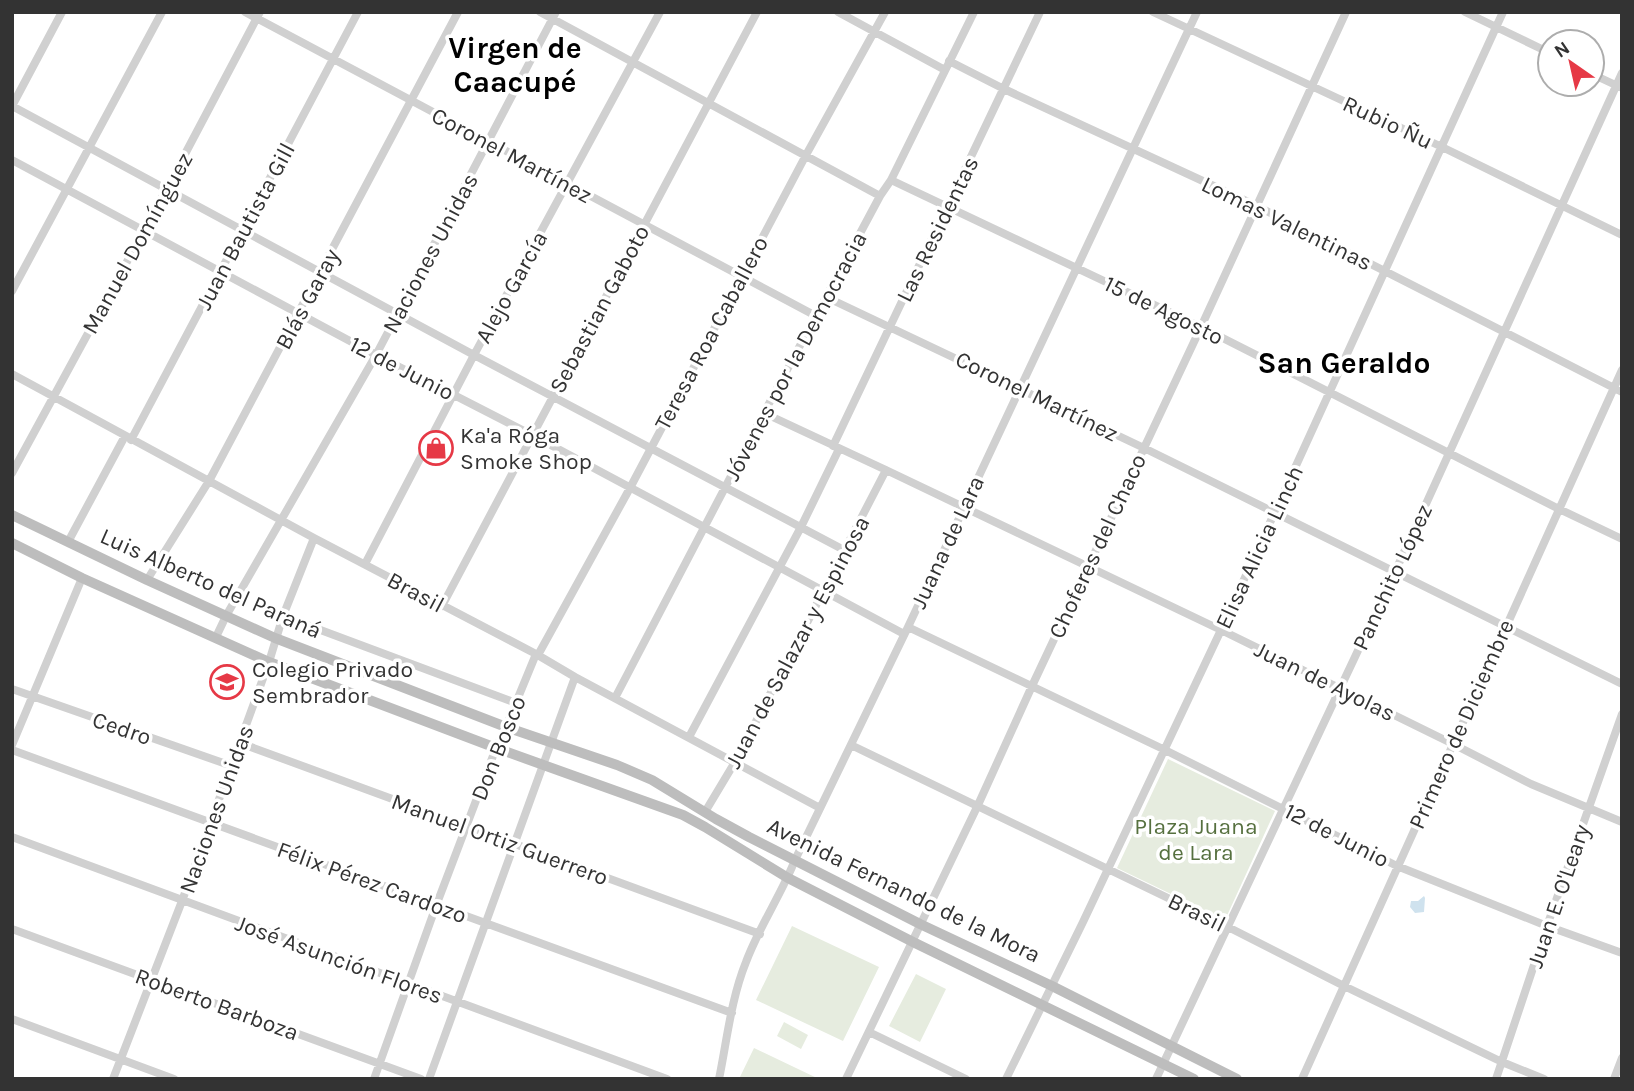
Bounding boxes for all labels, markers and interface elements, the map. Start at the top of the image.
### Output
north arrow [1536,28,1606,98]
district label: Virgen de Caacupé [448,30,582,100]
text: N [1550,37,1574,63]
street label: Rubio Ñu [1338,90,1437,155]
street label: Coronel Martínez [427,102,597,209]
street label: Juan Bautista Gill [190,138,301,314]
street label: Manuel Domínguez [76,148,199,339]
street label: Las Residentas [891,152,984,306]
street label: Naciones Unidas [377,169,484,338]
street label: Lomas Valentinas [1197,171,1376,276]
street label: Sebastian Gaboto [544,221,655,398]
street label: Alejo García [470,227,553,348]
street label: Jóvenes por la Democracia [718,227,873,485]
street label: Teresa Roa Caballero [649,232,774,435]
street label: Blás Garay [270,244,345,354]
street label: 15 de Agosto [1100,270,1228,351]
street label: 12 de Junio [345,331,459,406]
street label: Coronel Martínez [951,345,1123,448]
district label: San Geraldo [1257,345,1431,381]
place label: Ka'a Róga Smoke Shop [460,422,592,475]
shop icon: Ka'a Róga Smoke Shop [417,429,455,467]
street label: Choferes del Chaco [1043,450,1152,643]
street label: Elisa Alicia Linch [1210,461,1309,633]
street label: Juana de Lara [905,472,990,613]
street label: Panchito López [1347,500,1438,655]
street label: Juan de Salazar y Espinosa [719,511,876,773]
street label: Luis Alberto del Paraná [96,522,326,644]
street label: Brasil [383,566,449,619]
street label: Primero de Diciembre [1403,615,1520,833]
street label: Juan de Ayolas [1250,636,1400,727]
place label: Colegio Privado Sembrador [252,656,413,709]
school or university icon: Colegio Privado Sembrador [208,663,246,701]
street label: Don Bosco [465,692,532,804]
street label: Cedro [89,706,155,751]
street label: Naciones Unidas [174,721,259,897]
street label: Manuel Ortiz Guerrero [388,788,612,891]
street label: 12 de Junio [1280,798,1394,873]
street label: Avenida Fernando de la Mora [763,812,1045,968]
park label: Plaza Juana de Lara [1134,813,1258,866]
street label: Juan E. O'Leary [1521,821,1596,971]
street label: Félix Pérez Cardozo [273,836,470,929]
street label: Brasil [1164,887,1230,938]
street label: José Asunción Flores [232,909,446,1009]
street label: Roberto Barboza [131,962,302,1047]

